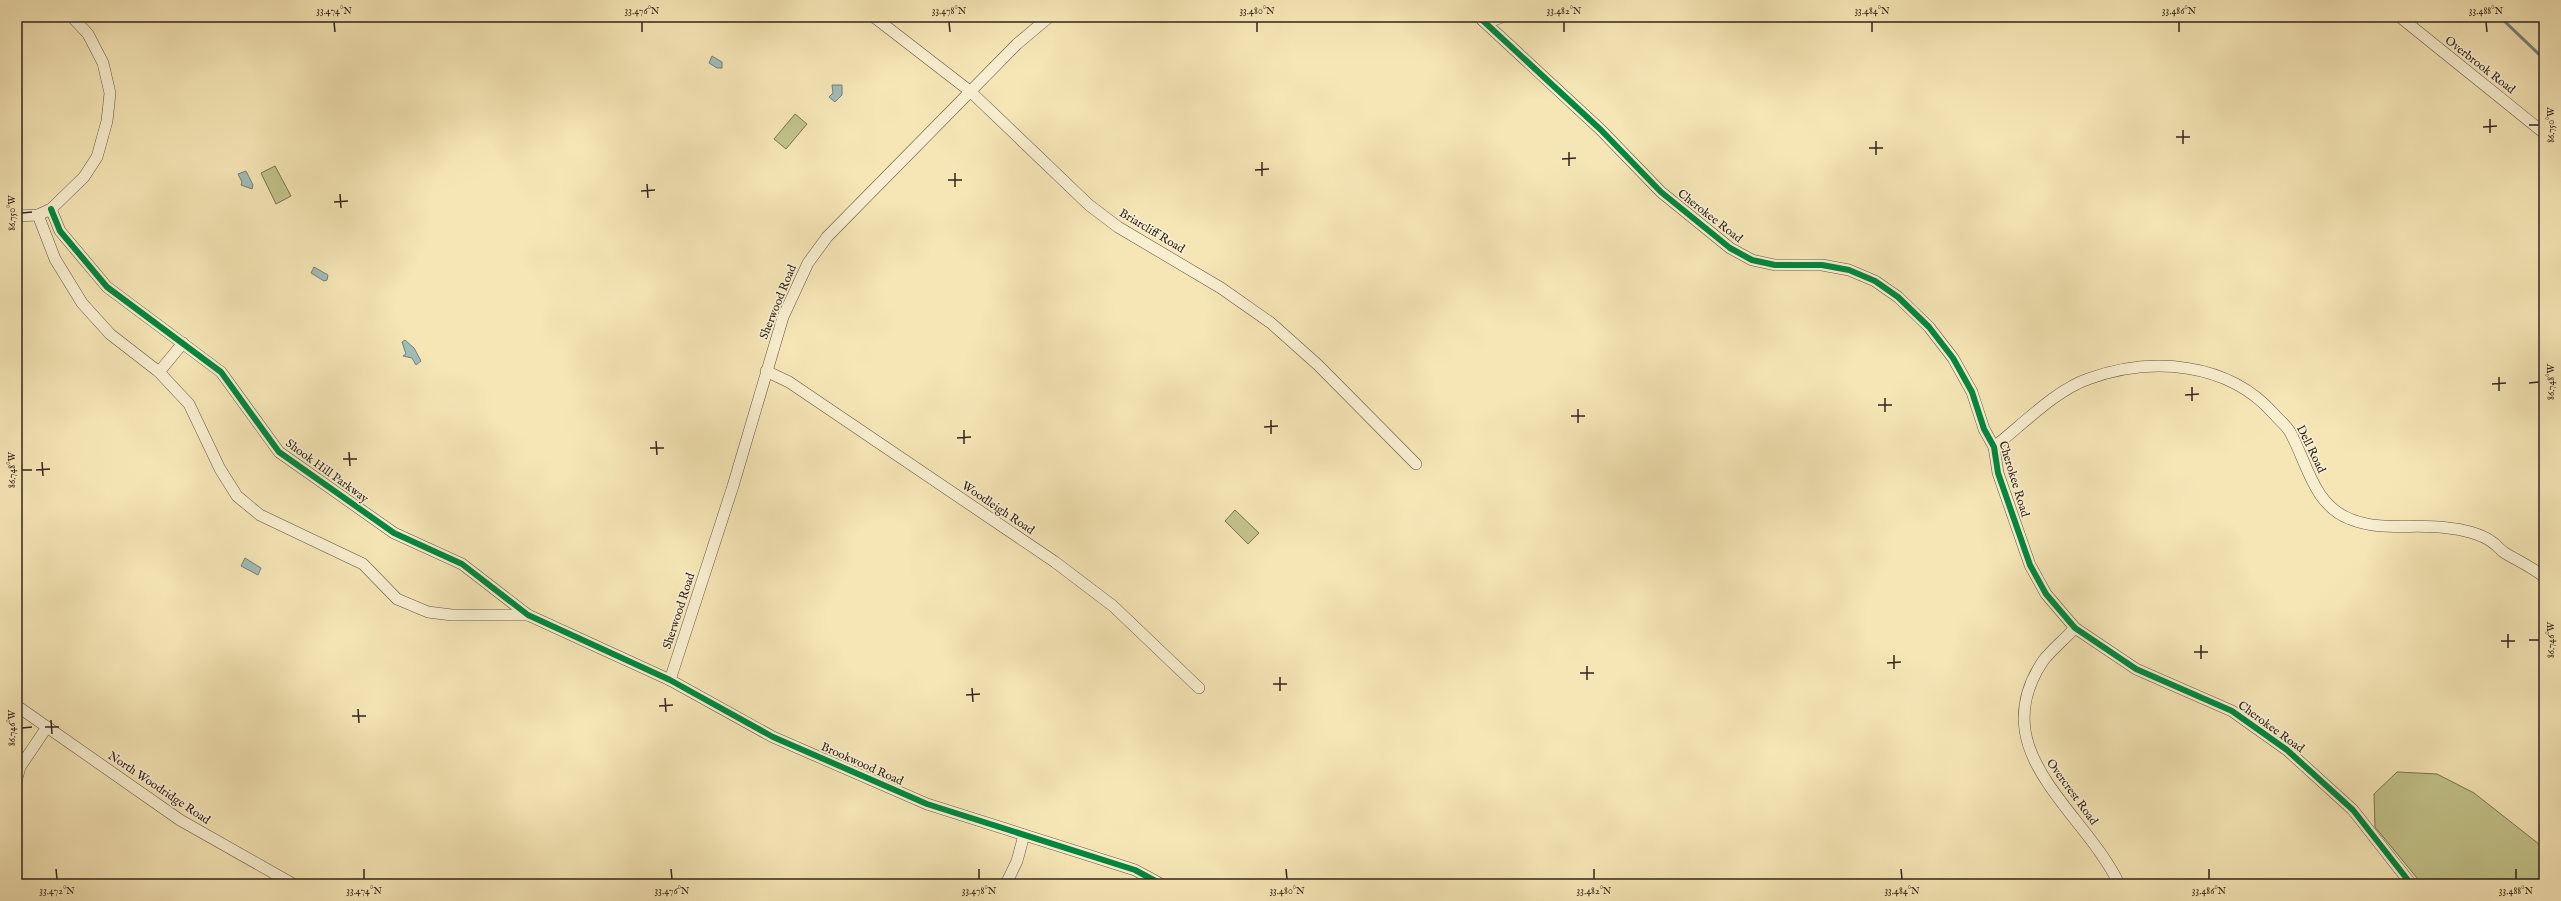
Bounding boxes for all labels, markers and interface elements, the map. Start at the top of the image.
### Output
text: 33.474°N [316,5,352,18]
text: 33.476°N [625,5,660,18]
text: 33.478°N [932,5,967,18]
text: 33.480°N [1239,5,1275,18]
text: 33.482°N [1546,5,1582,18]
text: 33.484°N [1854,5,1890,18]
text: 33.486°N [2162,5,2197,18]
text: 33.488°N [2469,5,2503,18]
street label: Overbrook Road [2442,33,2519,97]
text: 86.750°W [2545,107,2558,143]
street label: Cherokee Road [1675,186,1746,246]
text: 86.750°W [6,195,19,231]
street label: Briarcliff Road [1117,206,1188,257]
street label: Sherwood Road [756,262,800,342]
text: 86.748°W [2545,364,2558,400]
street label: Dell Road [2293,423,2329,476]
street label: Shook Hill Parkway [283,436,371,506]
street label: Cherokee Road [1995,439,2033,519]
text: 86.748°W [6,452,19,488]
street label: Woodleigh Road [959,478,1038,538]
street label: Sherwood Road [660,570,699,651]
text: 86.746°W [2545,621,2558,658]
street label: Cherokee Road [2235,698,2308,756]
text: 86.746°W [6,709,19,746]
street label: Brookwood Road [819,739,906,789]
street label: North Woodridge Road [105,748,213,828]
street label: Overcrest Road [2043,756,2101,829]
text: 33.472°N [39,885,75,898]
text: 33.474°N [346,885,382,898]
text: 33.476°N [655,885,690,898]
text: 33.478°N [962,885,997,898]
text: 33.480°N [1269,885,1305,898]
text: 33.482°N [1576,885,1612,898]
text: 33.484°N [1884,885,1920,898]
text: 33.486°N [2192,885,2227,898]
text: 33.488°N [2499,885,2533,898]

